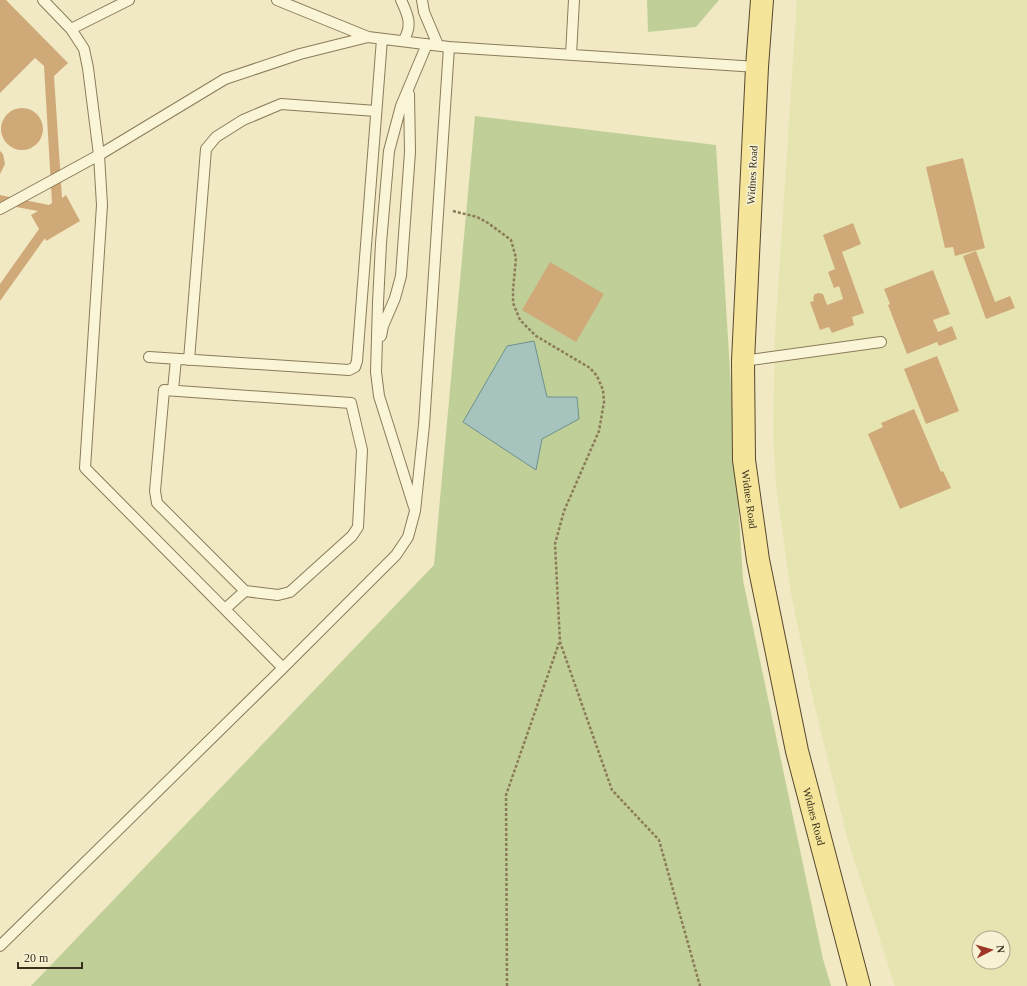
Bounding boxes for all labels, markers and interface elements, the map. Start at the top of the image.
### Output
street label: Widnes Road [744,145,760,205]
street label: Widnes Road [739,469,760,530]
street label: Widnes Road [801,786,828,847]
north arrow [971,930,1011,970]
scale bar [18,944,82,970]
text: N [995,944,1007,954]
text: 20 m [24,951,49,965]

